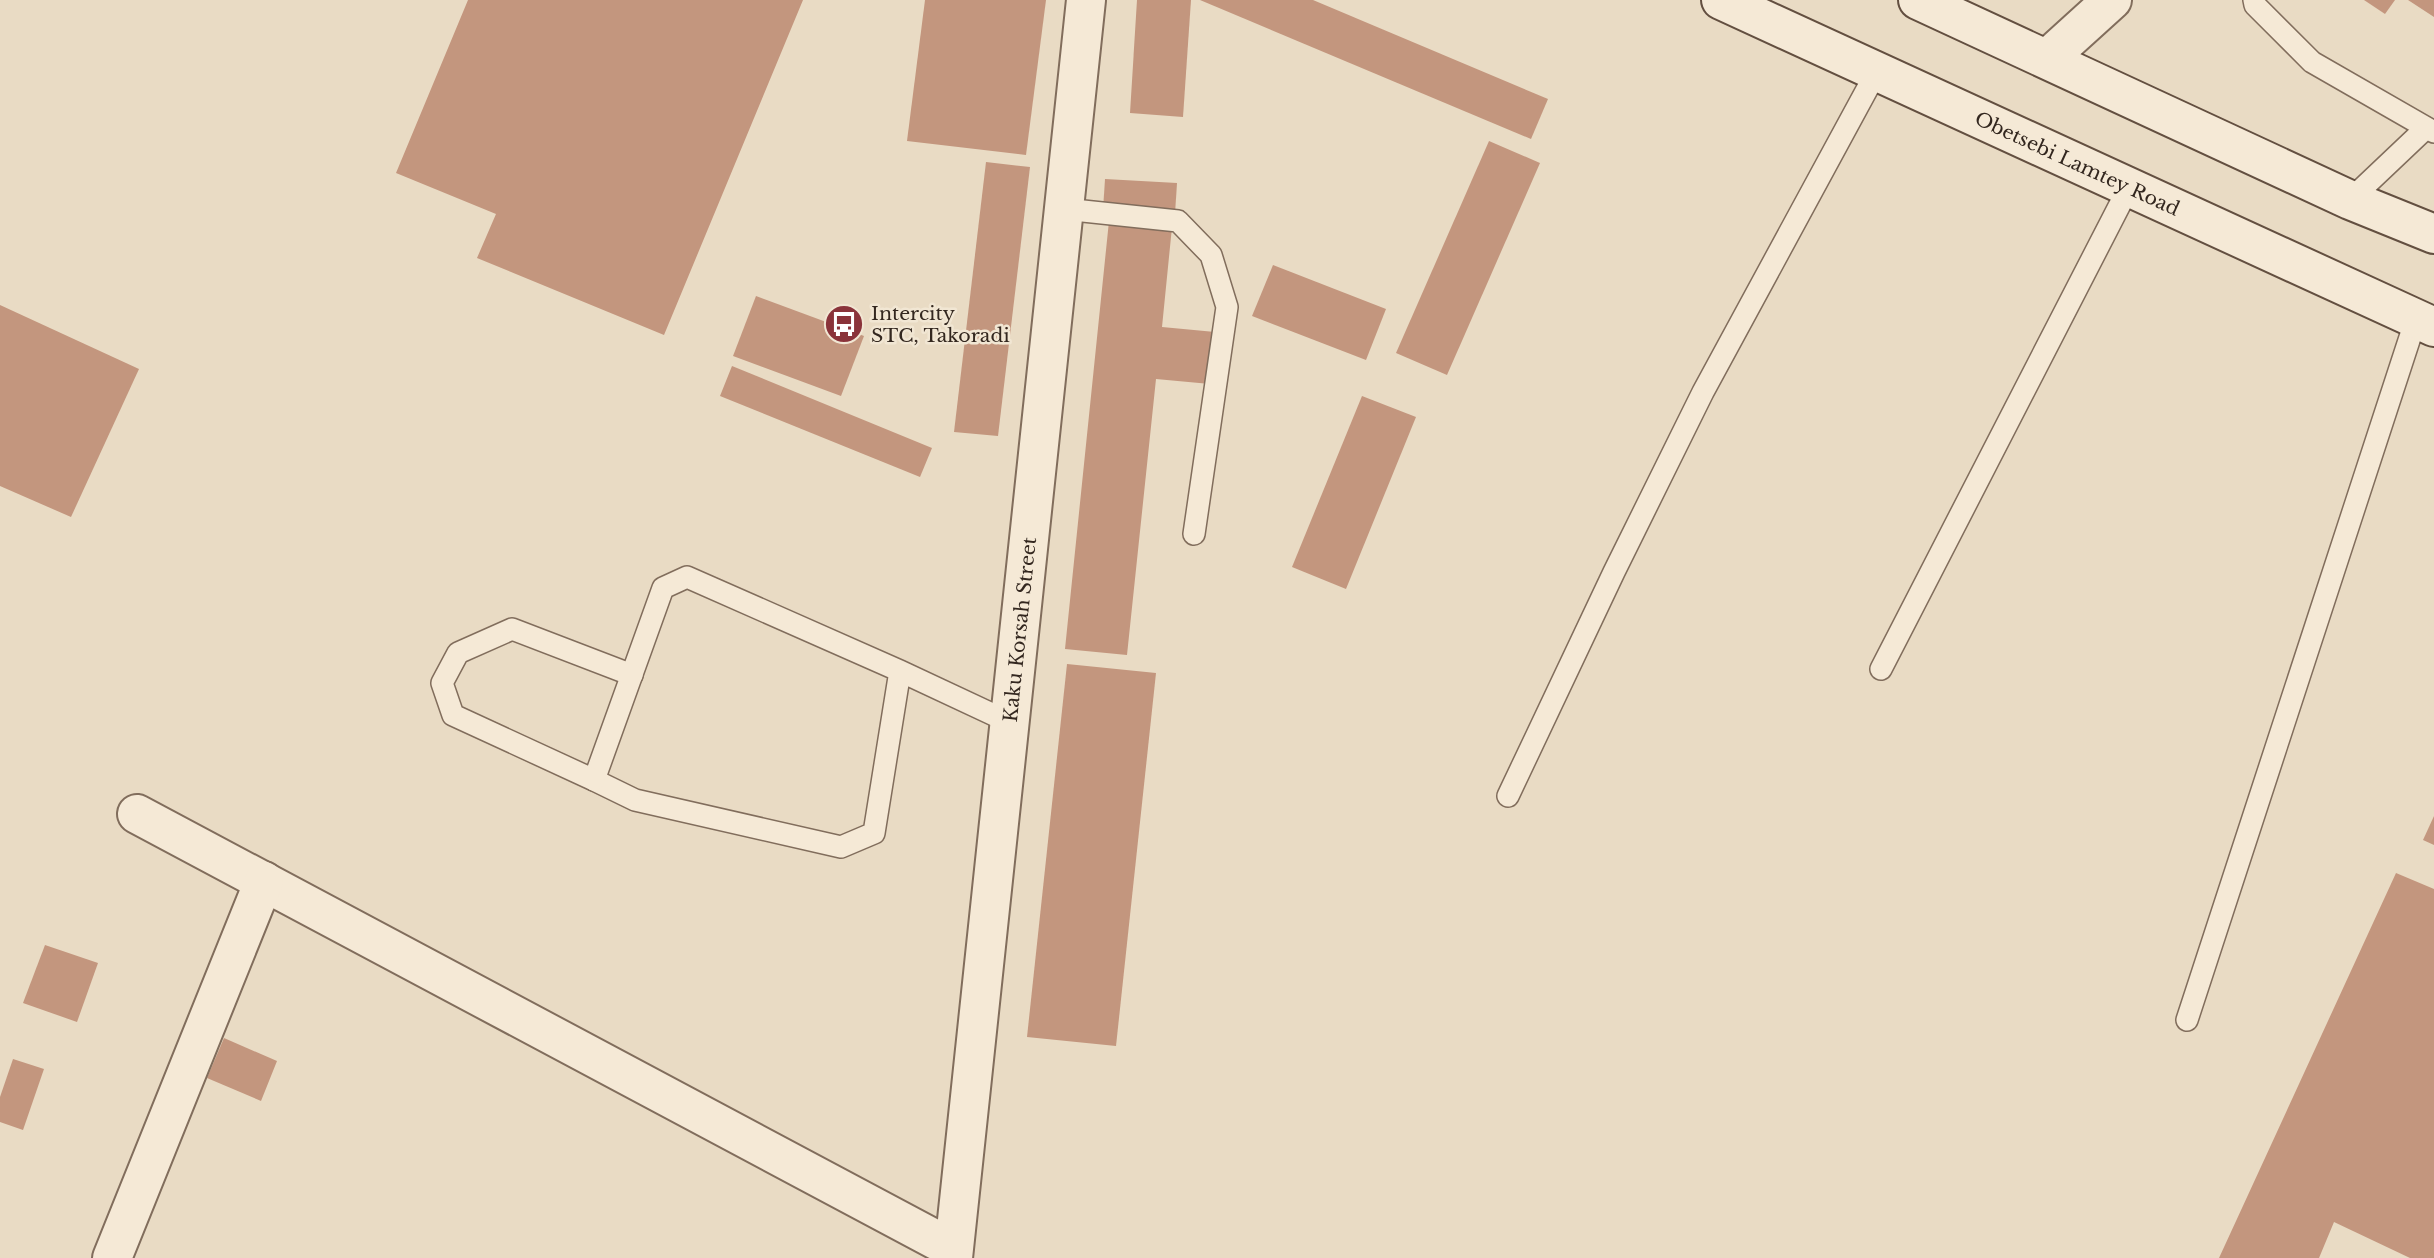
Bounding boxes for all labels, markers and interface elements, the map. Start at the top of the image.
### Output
street label: Obetsebi Lamtey Road [1971,107,2183,221]
place label: Intercity STC, Takoradi [871,302,1010,347]
bus stop icon: Intercity STC, Takoradi [823,303,865,345]
street label: Kaku Korsah Street [999,535,1041,723]

